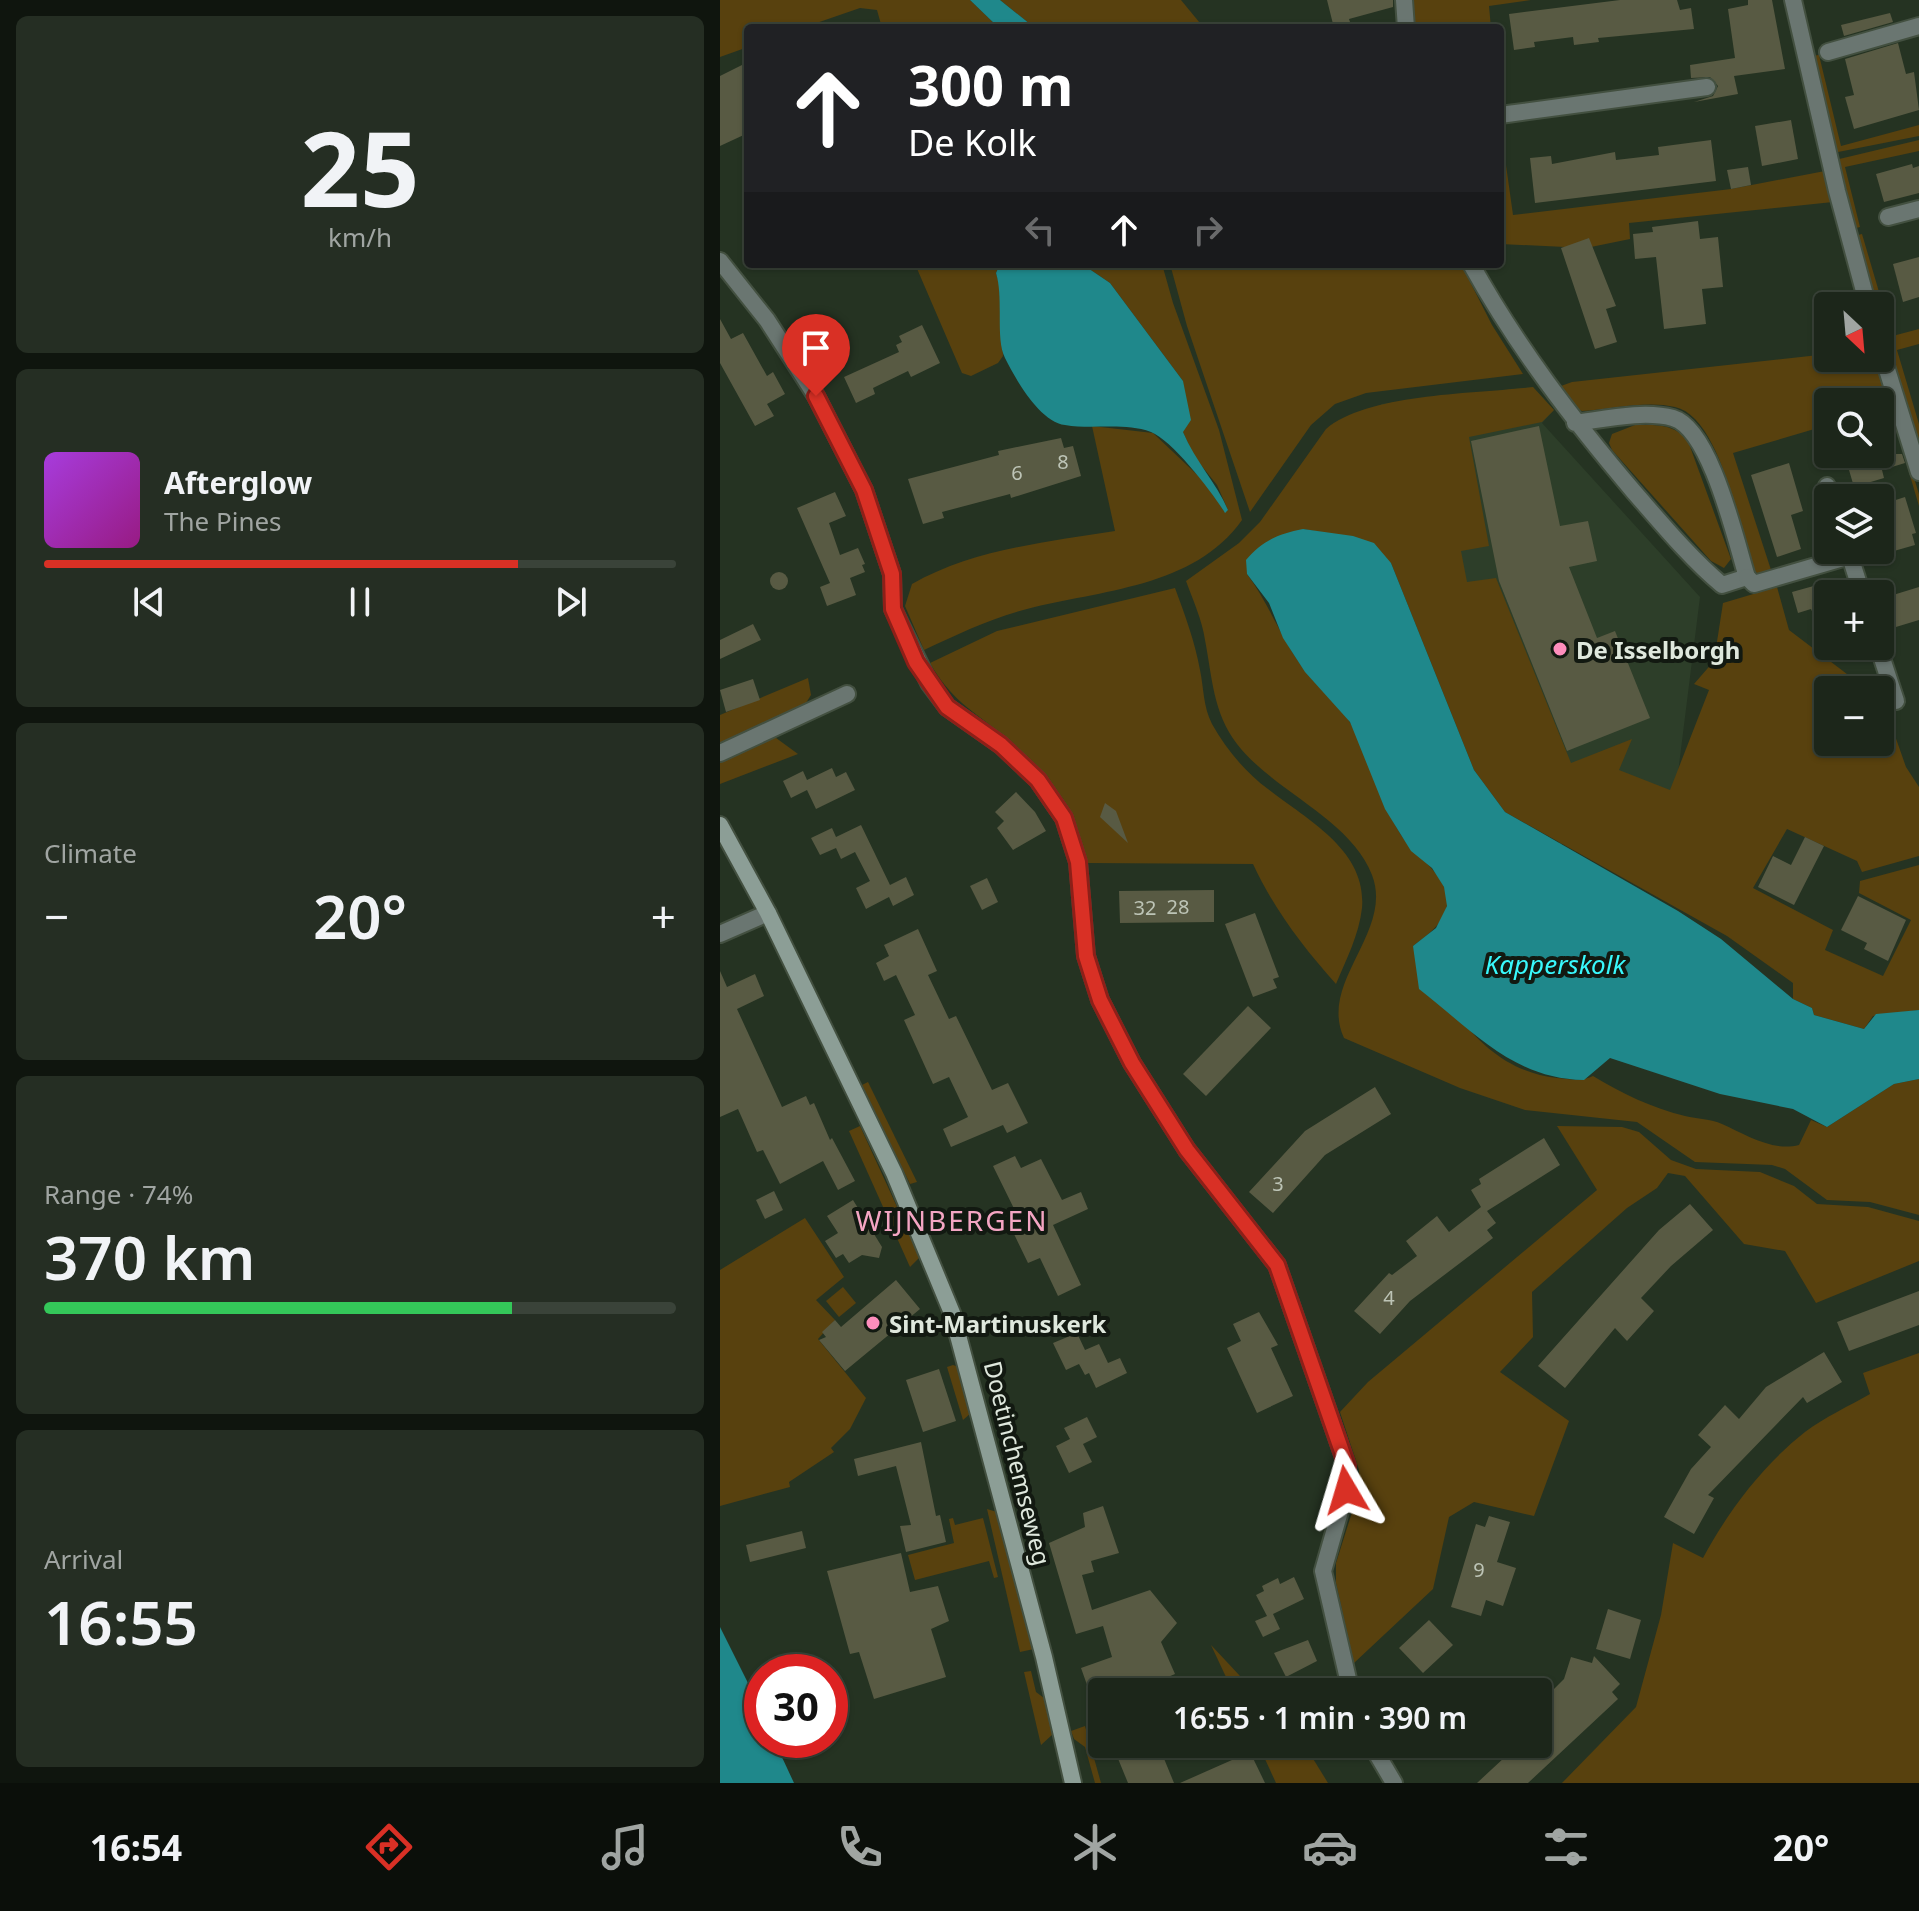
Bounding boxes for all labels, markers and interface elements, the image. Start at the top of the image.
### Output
text: 300 m [908,46,1073,122]
icon: ahead [776,56,880,160]
text: 25 [301,96,419,237]
text: De Kolk [908,118,1037,167]
icon: left [1018,208,1062,252]
icon: ahead [1102,208,1146,252]
icon: right [1186,208,1230,252]
text: km/h [328,219,392,255]
north arrow [1814,292,1894,372]
map controls [1814,292,1894,756]
pin [782,314,850,396]
icon: arrive [794,326,838,370]
button: search [1814,388,1894,468]
house number: 8 [1057,448,1069,475]
house number: 6 [1011,459,1023,486]
text: Afterglow [164,462,312,503]
button: layers [1814,484,1894,564]
text: The Pines [164,503,282,539]
icon: previous [127,580,171,624]
icon: pause [338,580,382,624]
icon: next [549,580,593,624]
button: + [1814,580,1894,660]
place label: De Isselborgh [1576,633,1740,666]
marker: De Isselborgh [1551,640,1569,658]
button: − [1814,676,1894,756]
text: Climate [44,835,137,871]
text: 20° [313,875,407,957]
text: − [44,886,69,946]
text: + [651,886,676,946]
house number: 28 [1167,893,1189,920]
house number: 32 [1134,894,1156,921]
water label: Kapperskolk [1485,946,1626,982]
house number: 3 [1272,1170,1284,1197]
text: Range · 74% [44,1176,193,1212]
district label: WIJNBERGEN [856,1201,1048,1239]
text: 370 km [44,1216,255,1298]
house number: 4 [1383,1284,1395,1311]
place label: Sint-Martinuskerk [889,1307,1107,1340]
marker: Sint-Martinuskerk [864,1314,882,1332]
street label: Doetinchemseweg [977,1357,1059,1569]
position arrow [1304,1448,1388,1532]
text: Arrival [44,1541,123,1577]
house number: 9 [1473,1556,1485,1583]
text: 16:55 [44,1581,198,1663]
speed limit sign: 30 [744,1654,848,1758]
text: 16:55 · 1 min · 390 m [1173,1697,1467,1738]
icon: directions [361,1819,417,1875]
icon: music [597,1819,653,1875]
icon: phone [832,1819,888,1875]
icon: climate [1067,1819,1123,1875]
icon: car [1302,1819,1358,1875]
icon: filters [1538,1819,1594,1875]
text: 16:54 [90,1823,182,1872]
text: 20° [1773,1823,1829,1872]

